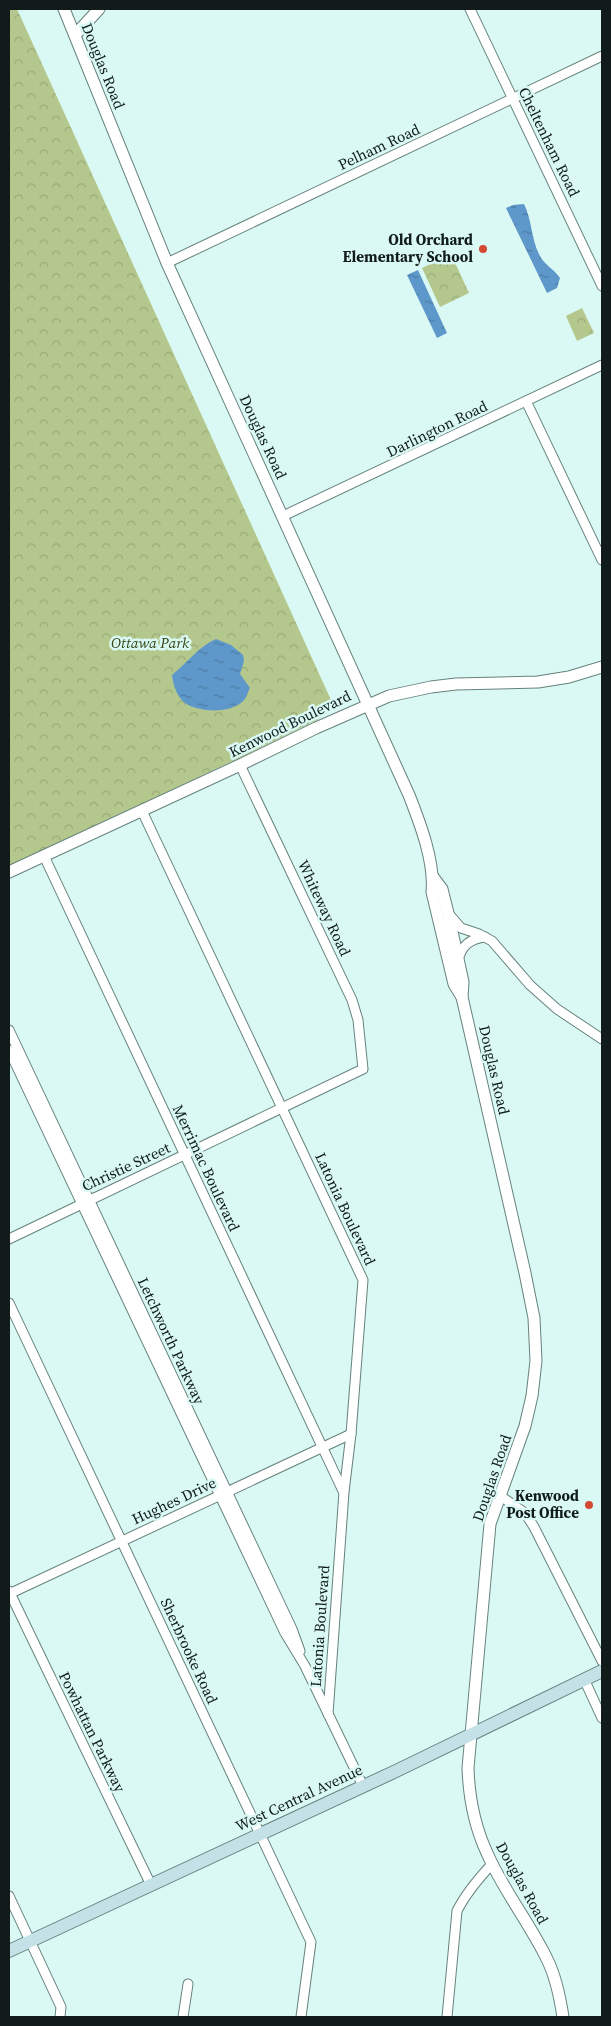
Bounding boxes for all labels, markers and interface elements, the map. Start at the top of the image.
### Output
street label: Douglas Road [77,20,130,112]
street label: Cheltenham Road [514,83,585,201]
street label: Pelham Road [334,118,424,175]
place label: Old Orchard Elementary School [343,229,473,267]
marker: Old Orchard Elementary School [477,243,489,255]
street label: Douglas Road [235,391,292,483]
street label: Darlington Road [383,395,491,462]
park label: Ottawa Park [111,632,190,653]
street label: Kenwood Boulevard [225,685,355,762]
street label: Whiteway Road [293,856,356,960]
street label: Douglas Road [474,1023,515,1117]
street label: Merrimac Boulevard [168,1101,245,1235]
street label: Christie Street [78,1137,173,1196]
street label: Latonia Boulevard [310,1149,381,1269]
street label: Letchworth Parkway [133,1274,210,1408]
street label: Douglas Road [467,1431,516,1524]
street label: Hughes Drive [128,1472,220,1529]
place label: Kenwood Post Office [506,1485,579,1523]
marker: Kenwood Post Office [583,1499,595,1511]
street label: Latonia Boulevard [305,1564,334,1688]
street label: Sherbrooke Road [156,1594,223,1708]
street label: Powhattan Parkway [54,1668,131,1796]
street label: West Central Avenue [232,1759,366,1836]
street label: Douglas Road [491,1838,554,1928]

